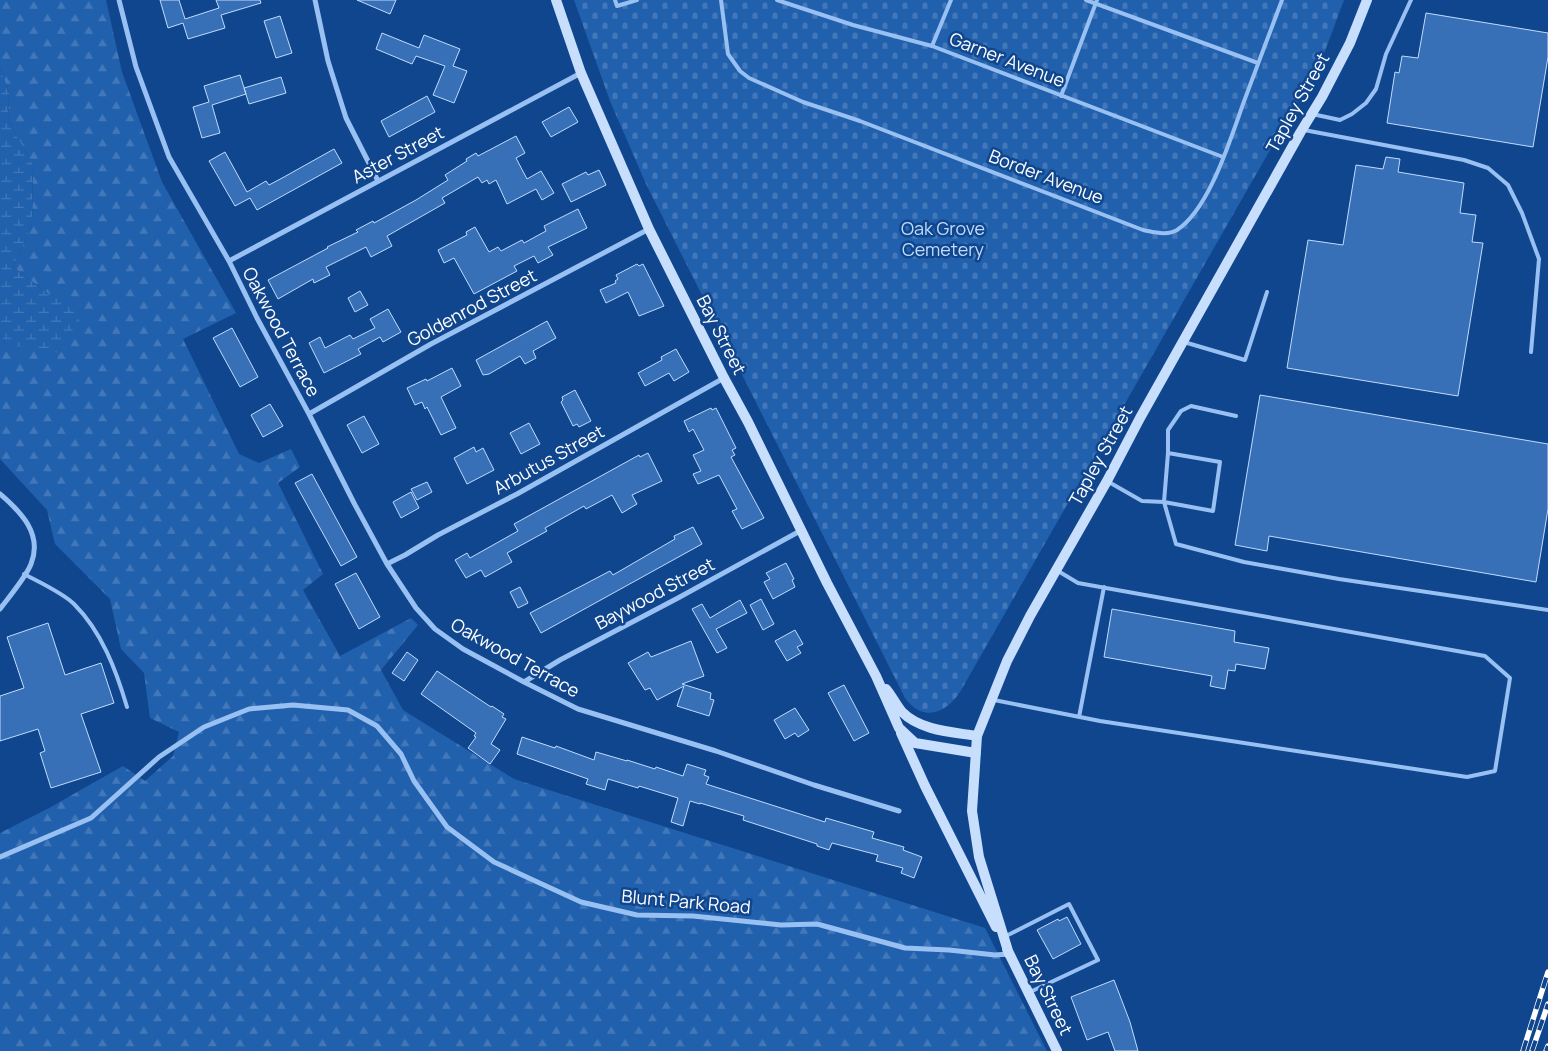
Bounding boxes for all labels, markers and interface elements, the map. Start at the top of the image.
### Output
street label: Garner Avenue [946,26,1069,92]
street label: Tapley Street [1260,48,1334,157]
street label: Aster Street [347,120,448,188]
street label: Border Avenue [986,143,1107,209]
park label: Oak Grove Cemetery [901,216,985,261]
street label: Oakwood Terrace [238,262,326,401]
street label: Goldenrod Street [403,263,540,351]
street label: Bay Street [692,291,752,379]
street label: Tapley Street [1063,401,1137,510]
street label: Arbutus Street [489,419,608,499]
street label: Baywood Street [591,552,718,635]
street label: Oakwood Terrace [447,612,584,702]
street label: Blunt Park Road [621,883,752,919]
street label: Bay Street [1019,950,1079,1039]

